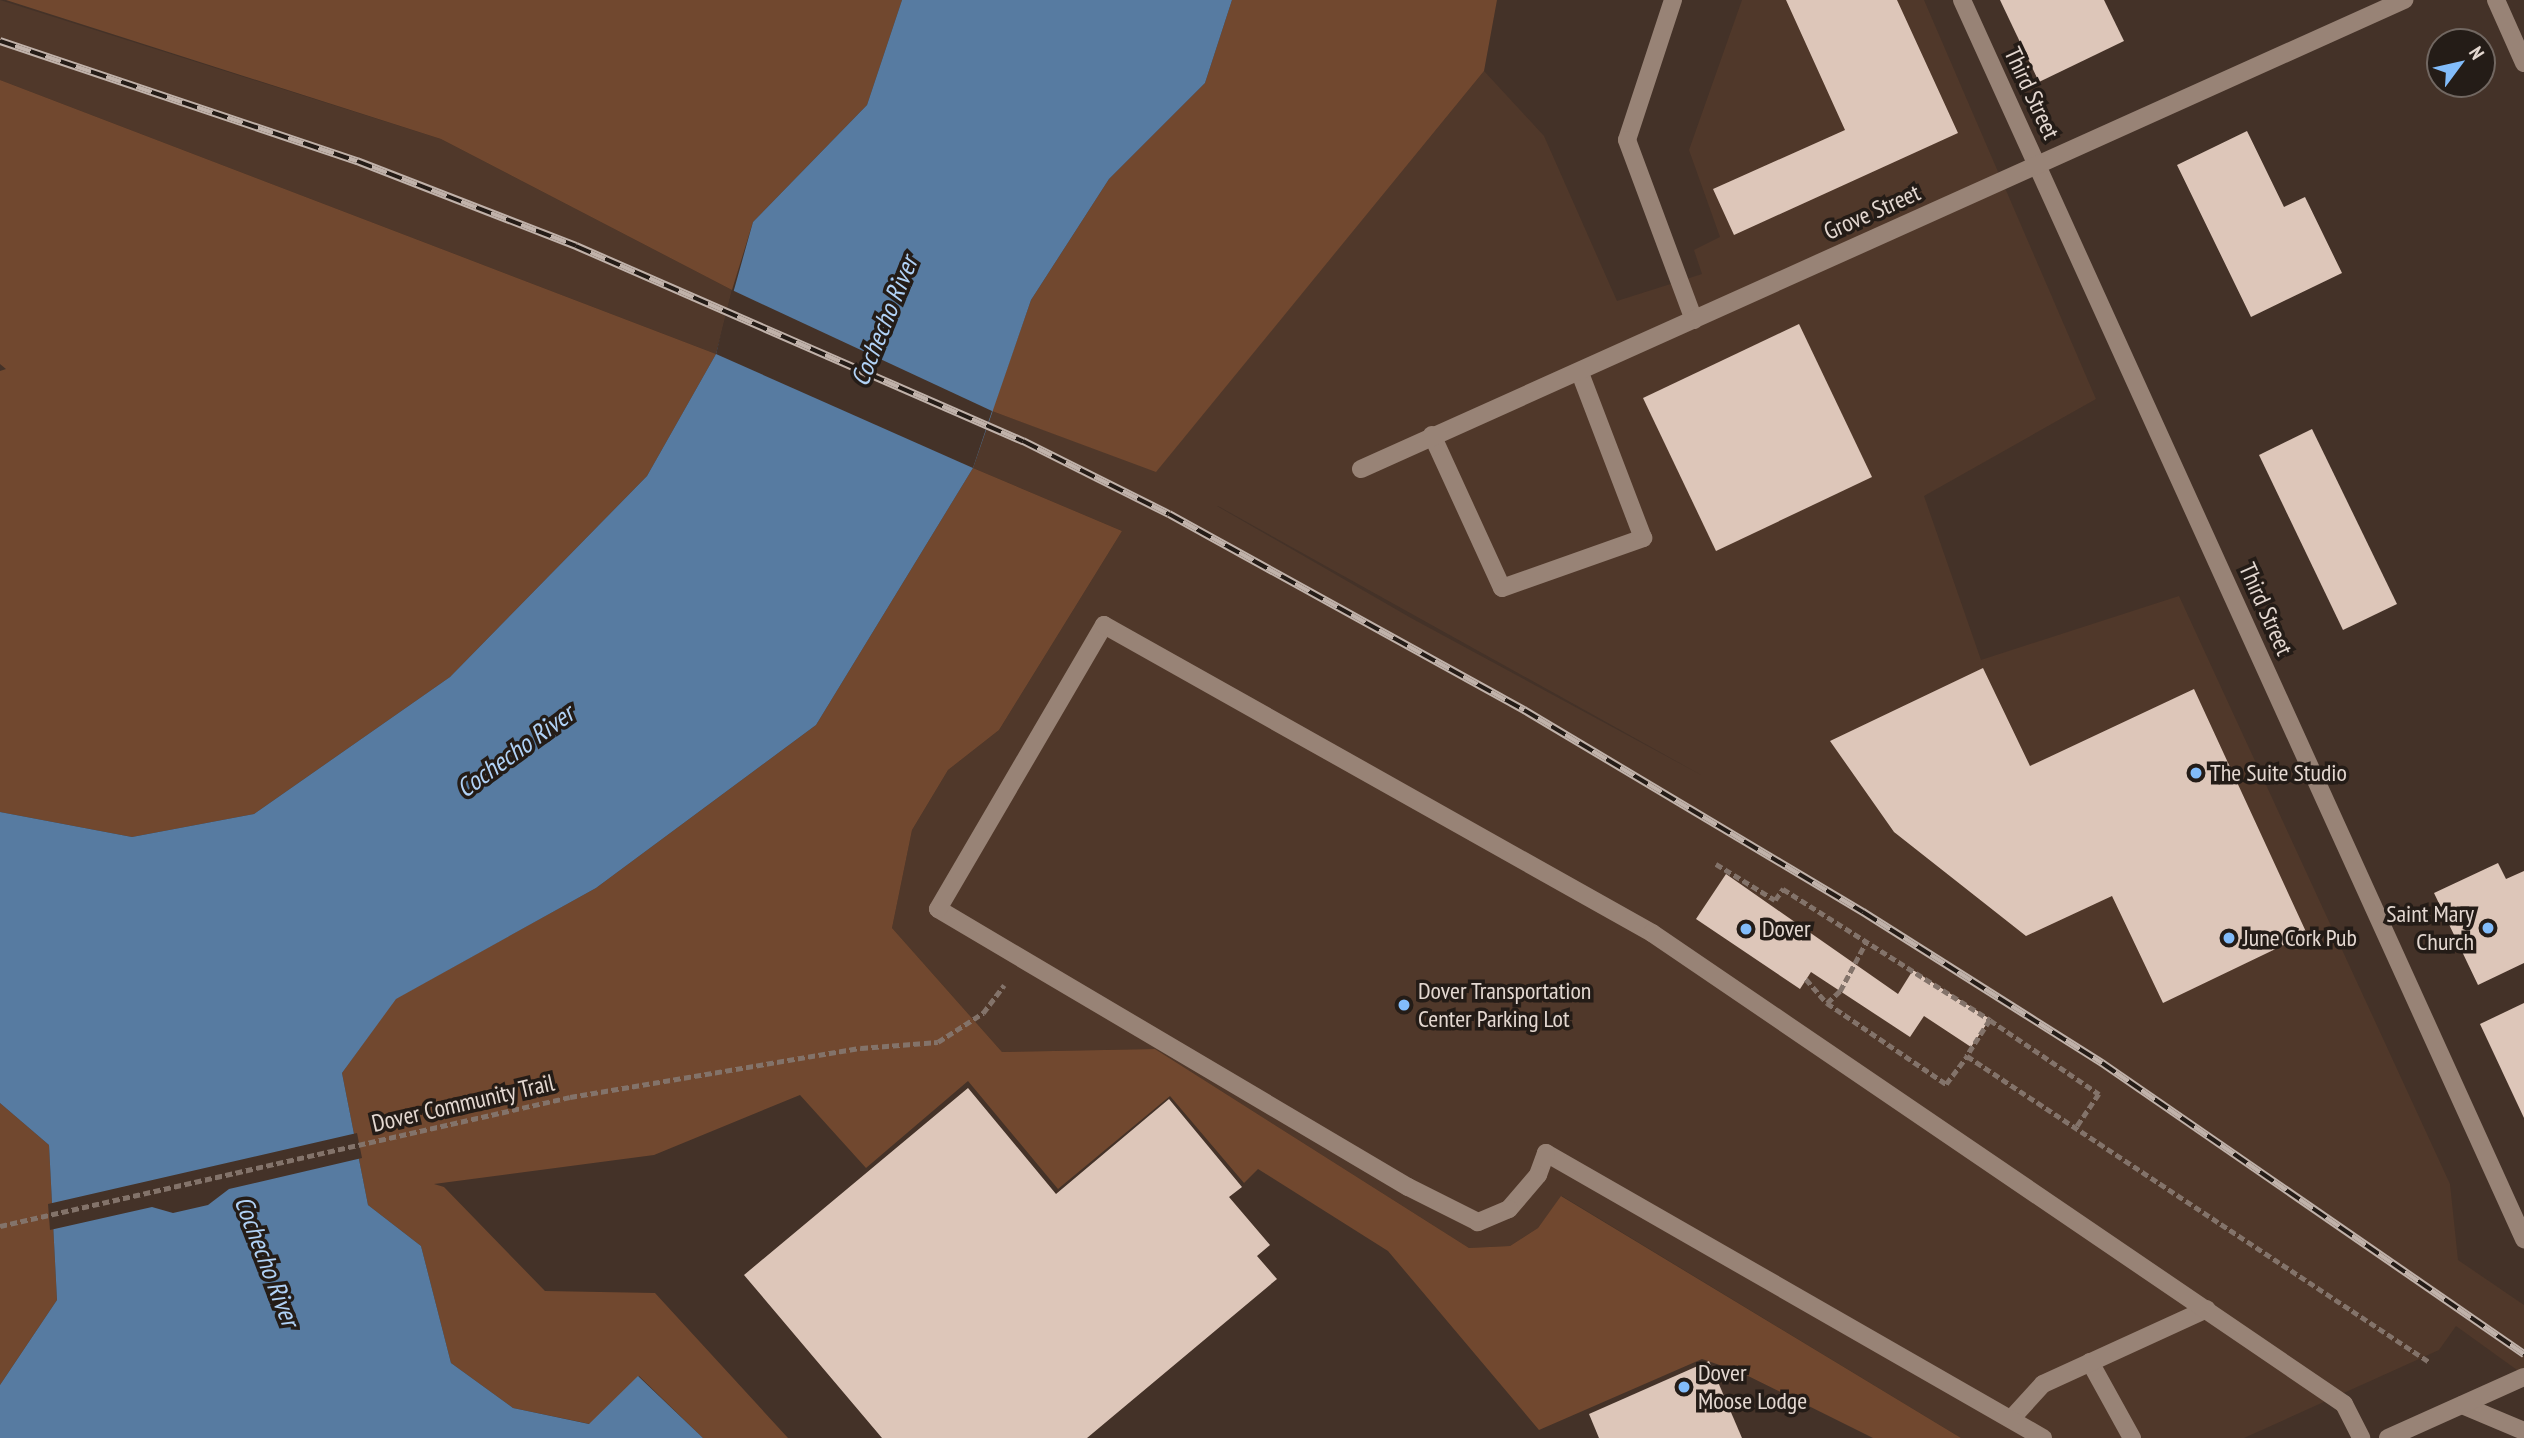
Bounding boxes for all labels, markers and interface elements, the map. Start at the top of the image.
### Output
north arrow [2426,28,2496,98]
street label: Third Street [1998,42,2066,144]
text: N [2464,42,2490,63]
street label: Grove Street [1819,178,1925,246]
water label: Cochecho River [844,252,924,390]
street label: Third Street [2233,558,2299,660]
water label: Cochecho River [450,698,580,804]
place label: The Suite Studio [2210,759,2347,787]
marker: The Suite Studio [2188,765,2204,781]
place label: Saint Mary Church [2386,900,2474,956]
place label: Dover [1762,915,1811,943]
marker: Dover [1736,919,1756,939]
marker: Saint Mary Church [2480,920,2496,936]
place label: June Cork Pub [2243,924,2357,952]
marker: June Cork Pub [2221,930,2237,946]
place label: Dover Transportation Center Parking Lot [1418,977,1592,1033]
marker: Dover Transportation Center Parking Lot [1396,997,1412,1013]
street label: Dover Community Trail [368,1068,558,1138]
water label: Cochecho River [228,1191,306,1331]
place label: Dover Moose Lodge [1698,1359,1807,1415]
marker: Dover Moose Lodge [1676,1379,1692,1395]

